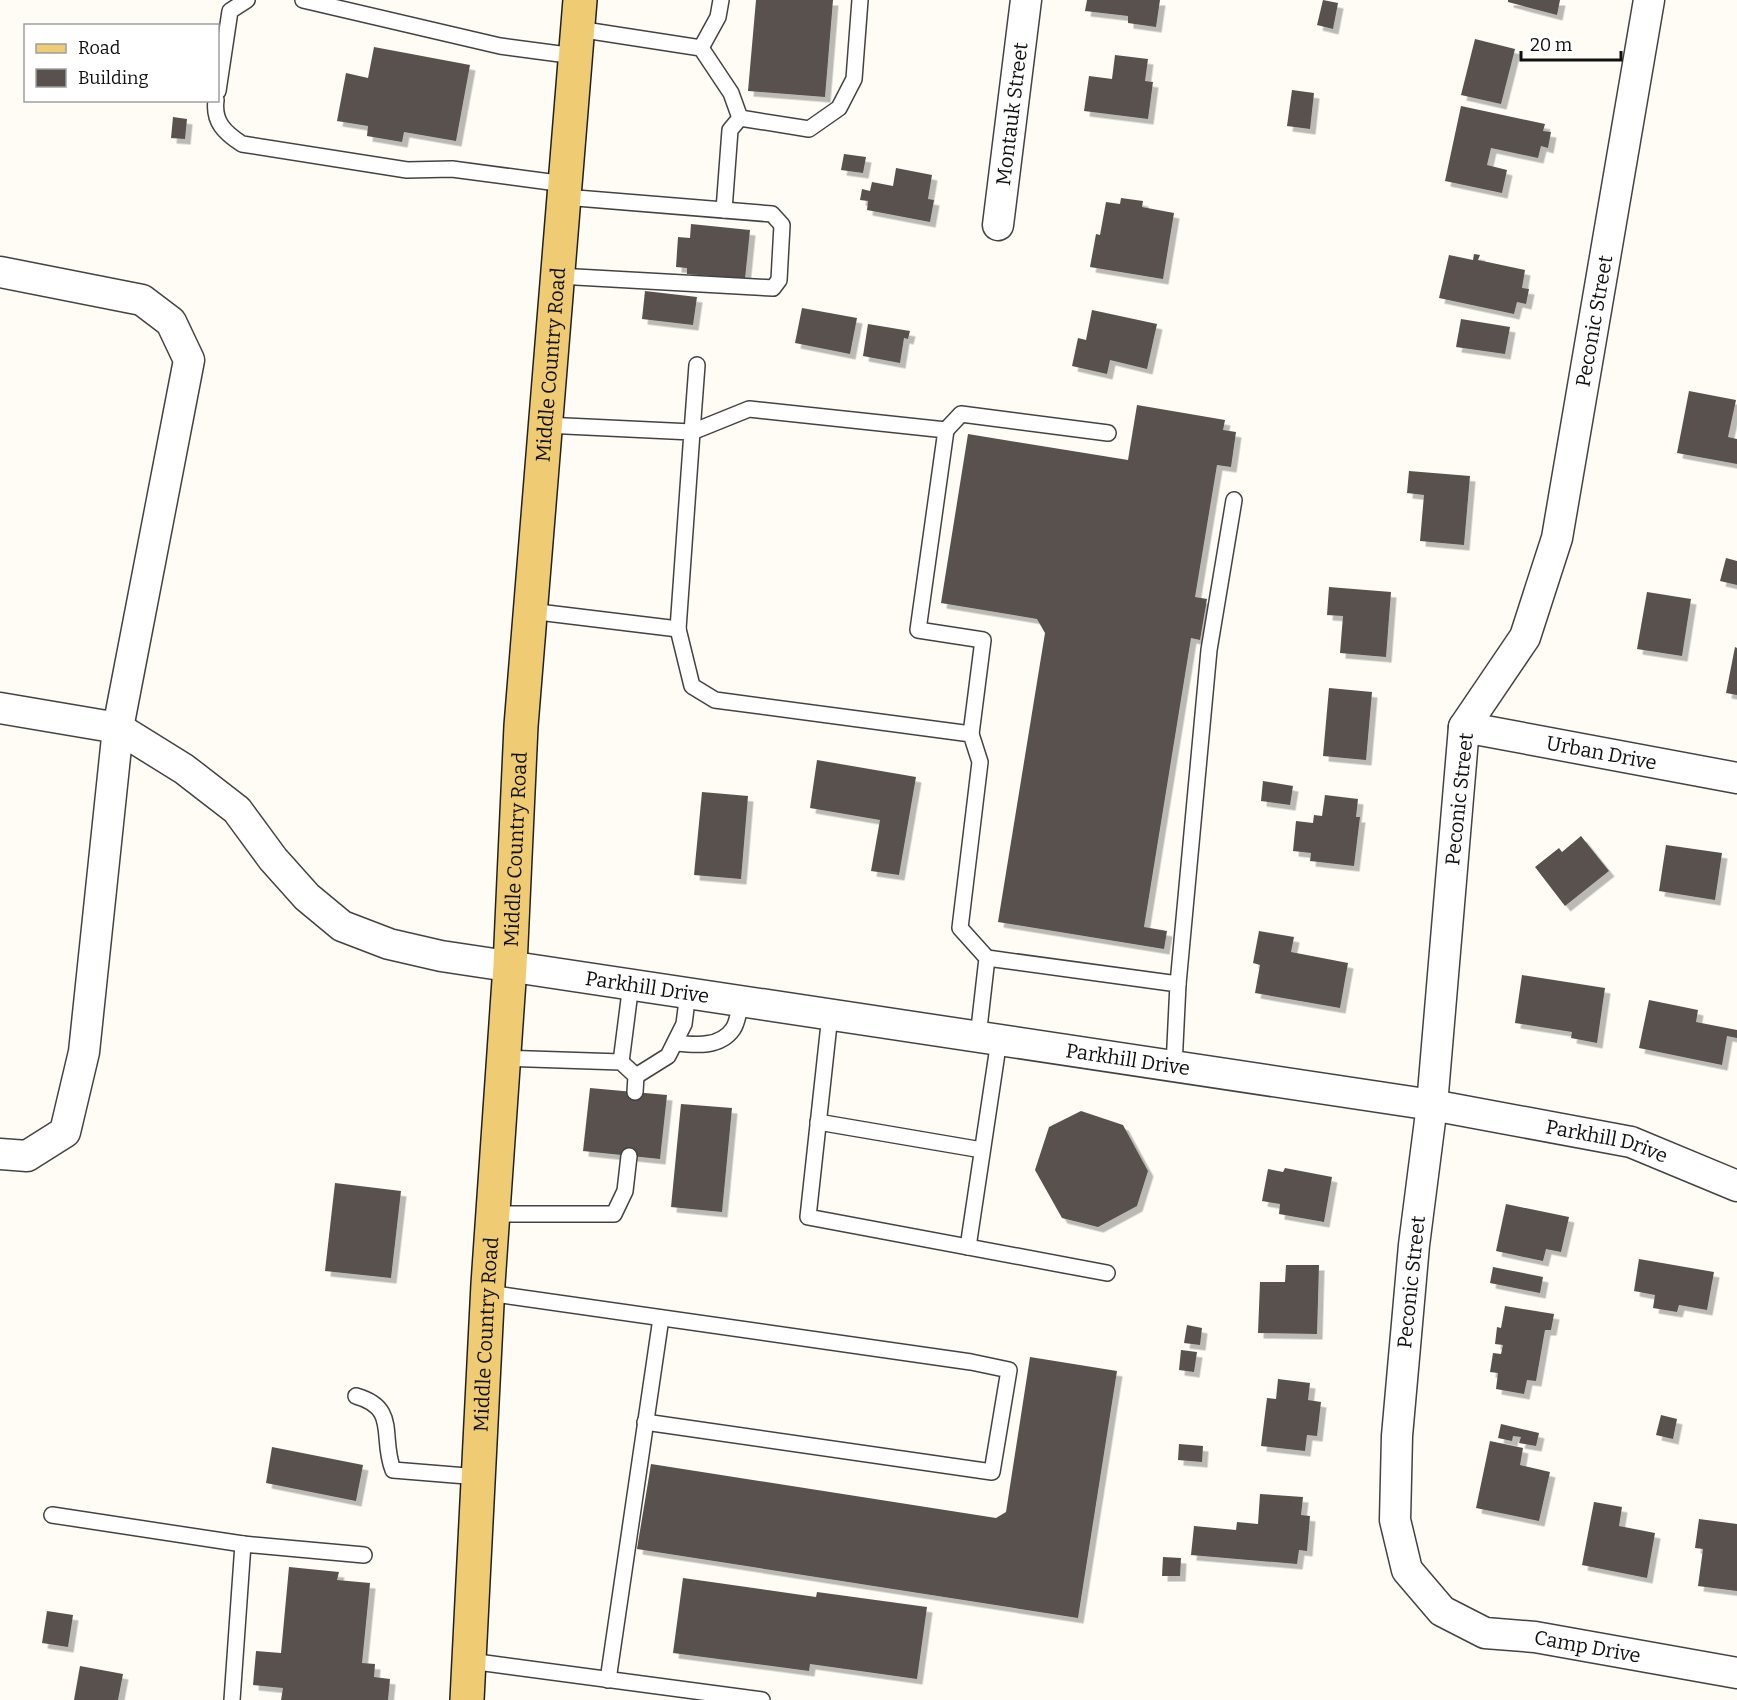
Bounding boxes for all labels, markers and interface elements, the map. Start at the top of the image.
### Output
legend [24,24,219,102]
scale bar [1521,24,1622,62]
text: 20 m [1530,34,1572,56]
text: Road [78,37,121,59]
street label: Montauk Street [991,41,1033,187]
text: Building [78,67,149,89]
street label: Peconic Street [1571,253,1617,389]
street label: Middle Country Road [530,266,570,463]
street label: Peconic Street [1440,731,1478,867]
street label: Urban Drive [1544,731,1659,775]
street label: Middle Country Road [499,751,532,947]
street label: Parkhill Drive [584,966,711,1008]
street label: Parkhill Drive [1064,1038,1192,1080]
street label: Parkhill Drive [1544,1114,1671,1168]
street label: Peconic Street [1392,1214,1430,1350]
street label: Middle Country Road [469,1236,503,1433]
street label: Camp Drive [1532,1625,1643,1668]

